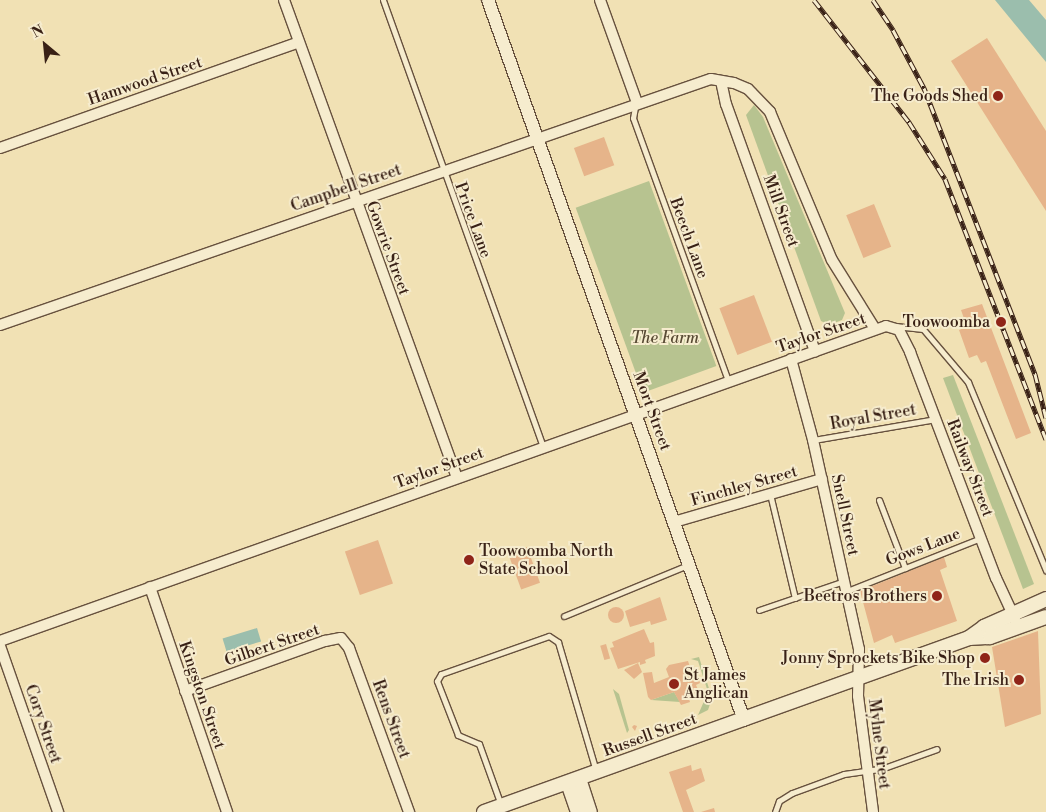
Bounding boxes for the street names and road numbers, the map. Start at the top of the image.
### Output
street label: Hamwood Street [85,52,205,110]
street label: Campbell Street [288,160,404,216]
street label: Mill Street [759,172,803,250]
street label: Price Lane [450,179,496,261]
street label: Beech Lane [666,195,712,281]
street label: Gowrie Street [362,198,414,298]
street label: Taylor Street [774,309,868,357]
street label: Mort Street [629,369,675,453]
street label: Royal Street [829,400,917,434]
street label: Railway Street [943,416,997,520]
street label: Taylor Street [392,443,486,493]
street label: Finchley Street [689,462,799,510]
street label: Snell Street [827,472,863,558]
street label: Gows Lane [883,524,963,570]
street label: Gilbert Street [222,620,322,670]
street label: Kingston Street [175,639,229,751]
street label: Rens Street [368,677,414,761]
street label: Cory Street [21,682,65,766]
street label: Mylne Street [864,698,894,790]
street label: Russell Street [600,709,700,761]

